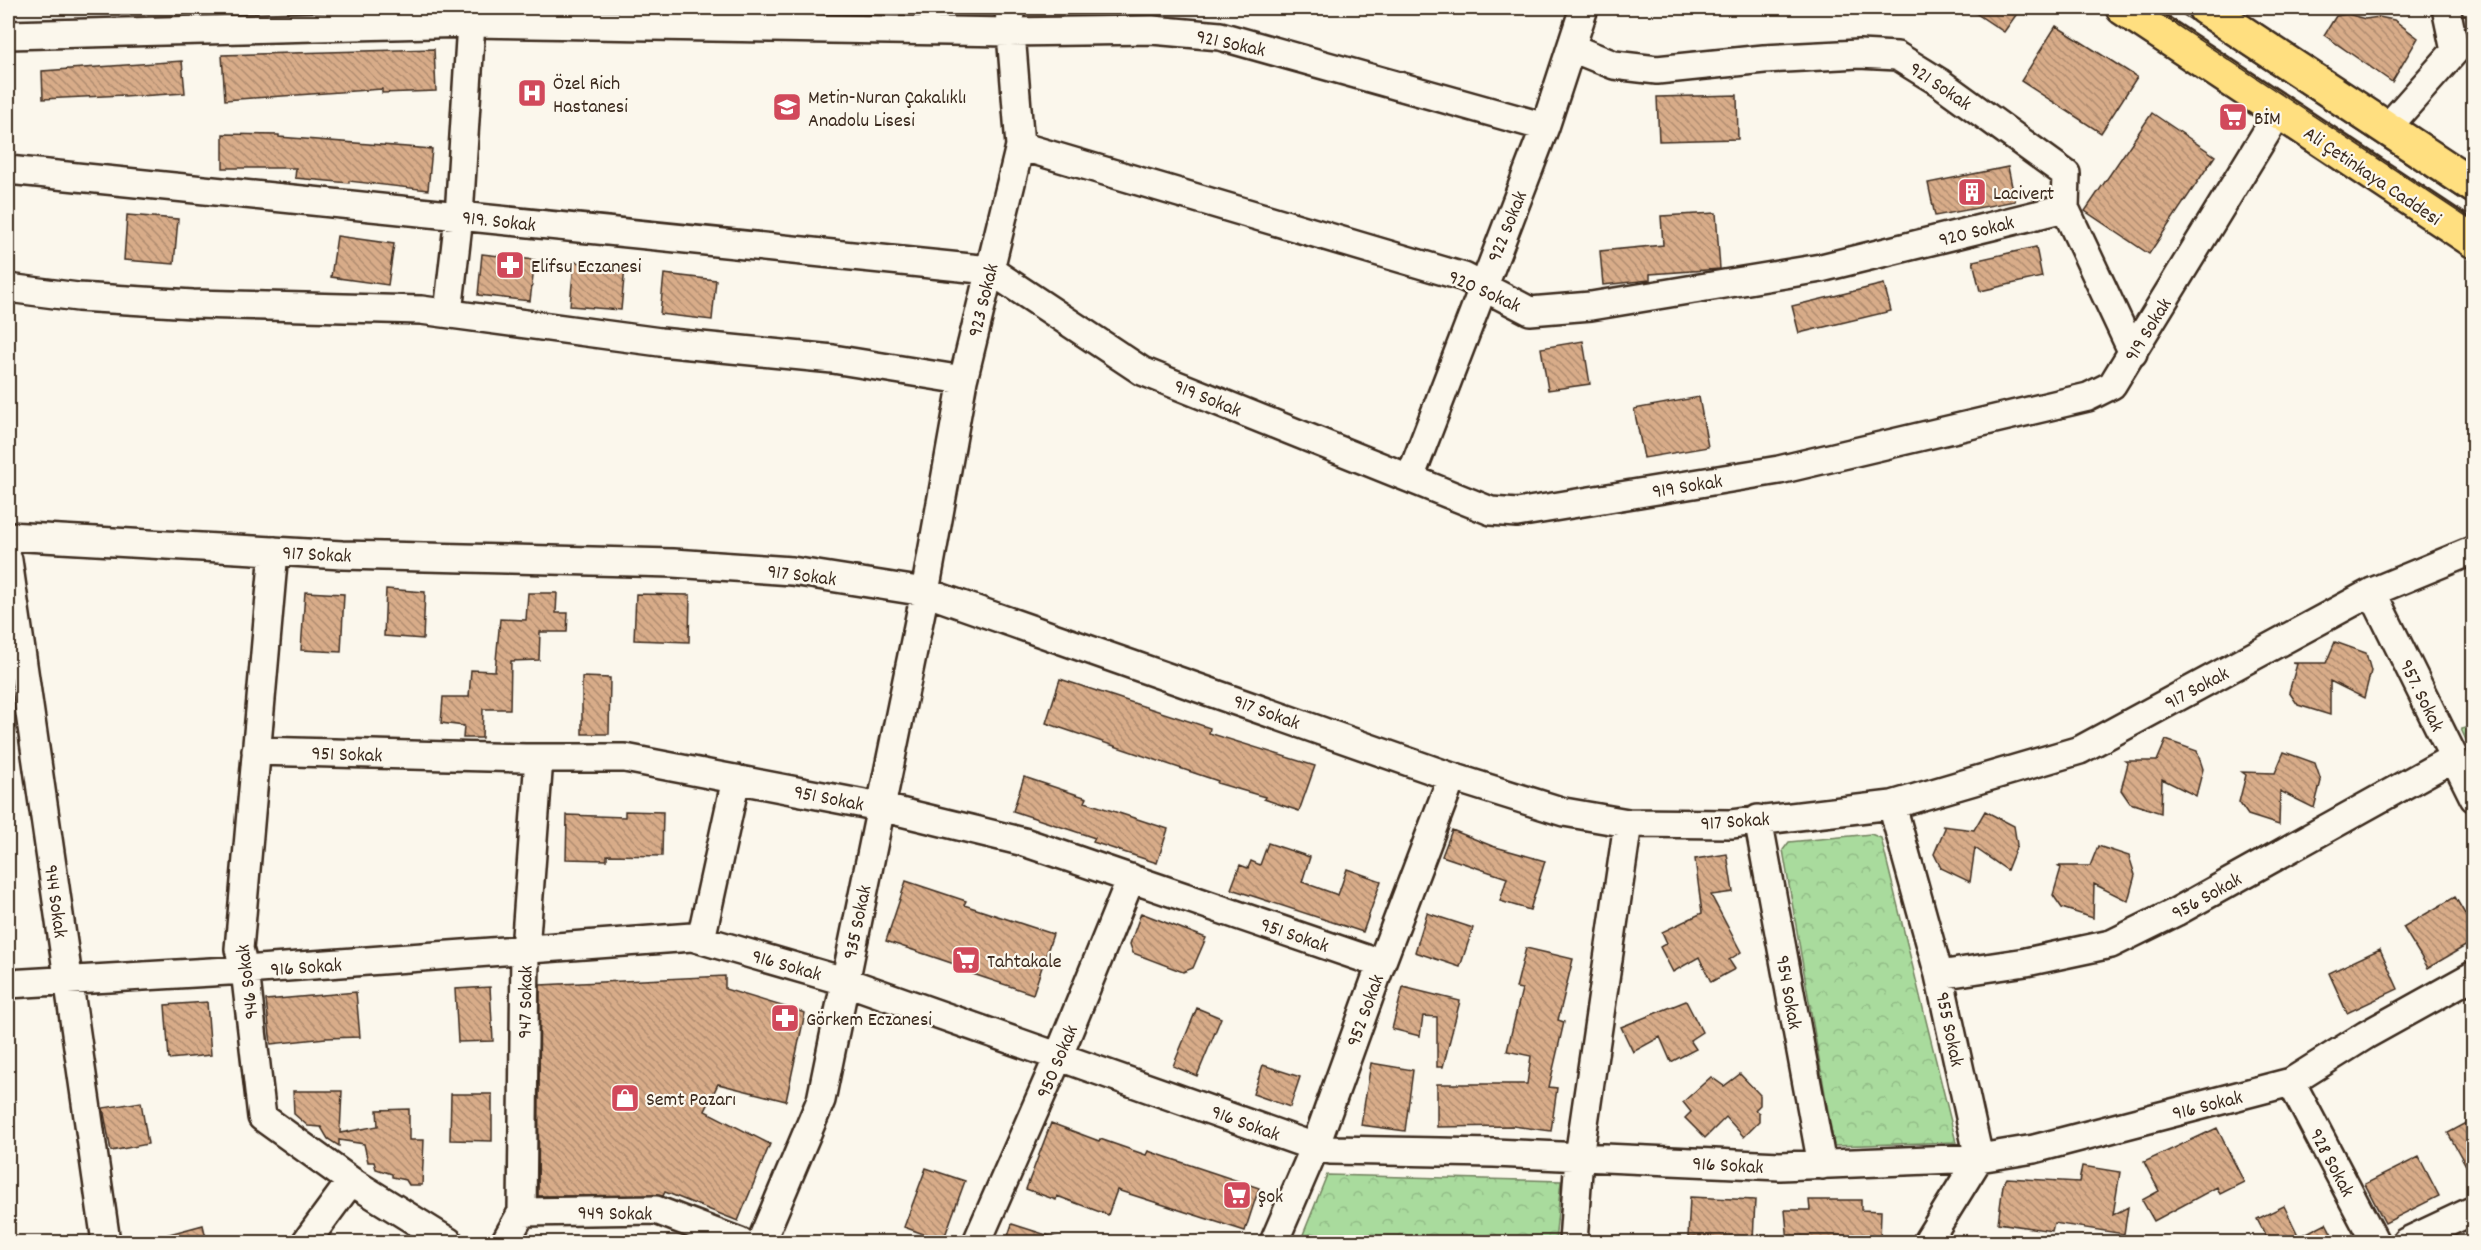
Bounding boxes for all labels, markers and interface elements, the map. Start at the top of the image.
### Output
street label: 921 Sokak [1193,24,1268,66]
street label: 921 Sokak [1902,56,1976,119]
place label: Özel Rich Hastanesi [553,71,628,122]
hospital icon: Özel Rich Hastanesi [516,77,548,109]
place label: Metin-Nuran Çakalıklı Anadolu Lisesi [808,85,966,136]
school or university icon: Metin-Nuran Çakalıklı Anadolu Lisesi [771,91,803,123]
supermarket icon: BİM [2217,101,2249,133]
place label: BİM [2254,106,2281,134]
street label: Ali Çetinkaya Caddesi [2297,121,2446,234]
building icon: Lacivert [1956,176,1988,208]
place label: Lacivert [1993,181,2054,209]
street label: 922 Sokak [1482,187,1536,267]
street label: 919. Sokak [460,205,537,241]
street label: 920 Sokak [1936,210,2017,256]
pharmacy icon: Elifsu Eczanesi [494,249,526,281]
place label: Elifsu Eczanesi [531,254,642,282]
street label: 923 Sokak [962,261,1008,340]
street label: 920 Sokak [1443,264,1525,321]
street label: 919 Sokak [2119,293,2180,368]
street label: 919 Sokak [1169,374,1245,426]
street label: 919 Sokak [1650,469,1725,507]
street label: 917 Sokak [282,540,352,572]
street label: 917 Sokak [766,559,838,595]
street label: 957. Sokak [2391,655,2450,737]
street label: 917 Sokak [2160,661,2235,718]
street label: 917 Sokak [1229,689,1303,739]
street label: 951 Sokak [311,741,383,771]
street label: 951 Sokak [791,779,866,820]
street label: 917 Sokak [1700,807,1771,839]
street label: 944 Sokak [35,863,73,940]
street label: 956 Sokak [2167,867,2248,928]
street label: 935 Sokak [837,883,880,962]
street label: 951 Sokak [1256,912,1332,962]
street label: 946 Sokak [230,943,267,1021]
street label: 916 Sokak [748,944,824,990]
supermarket icon: Tahtakale [950,944,982,976]
place label: Tahtakale [987,949,1062,977]
street label: 916 Sokak [270,953,343,985]
street label: 954 Sokak [1767,953,1807,1032]
street label: 947 Sokak [512,965,542,1039]
street label: 952 Sokak [1341,971,1393,1051]
street label: 955 Sokak [1926,990,1970,1070]
pharmacy icon: Görkem Eczanesi [769,1002,801,1034]
place label: Görkem Eczanesi [806,1007,932,1035]
street label: 950 Sokak [1031,1021,1087,1103]
shop icon: Semt Pazarı [609,1082,641,1114]
street label: 916 Sokak [2170,1085,2246,1129]
place label: Semt Pazarı [646,1087,736,1115]
street label: 916 Sokak [1207,1099,1283,1150]
street label: 928 Sokak [2301,1124,2360,1203]
street label: 916 Sokak [1691,1151,1764,1183]
supermarket icon: Şok [1221,1179,1253,1211]
place label: Şok [1258,1184,1283,1212]
street label: 949 Sokak [577,1200,653,1230]

